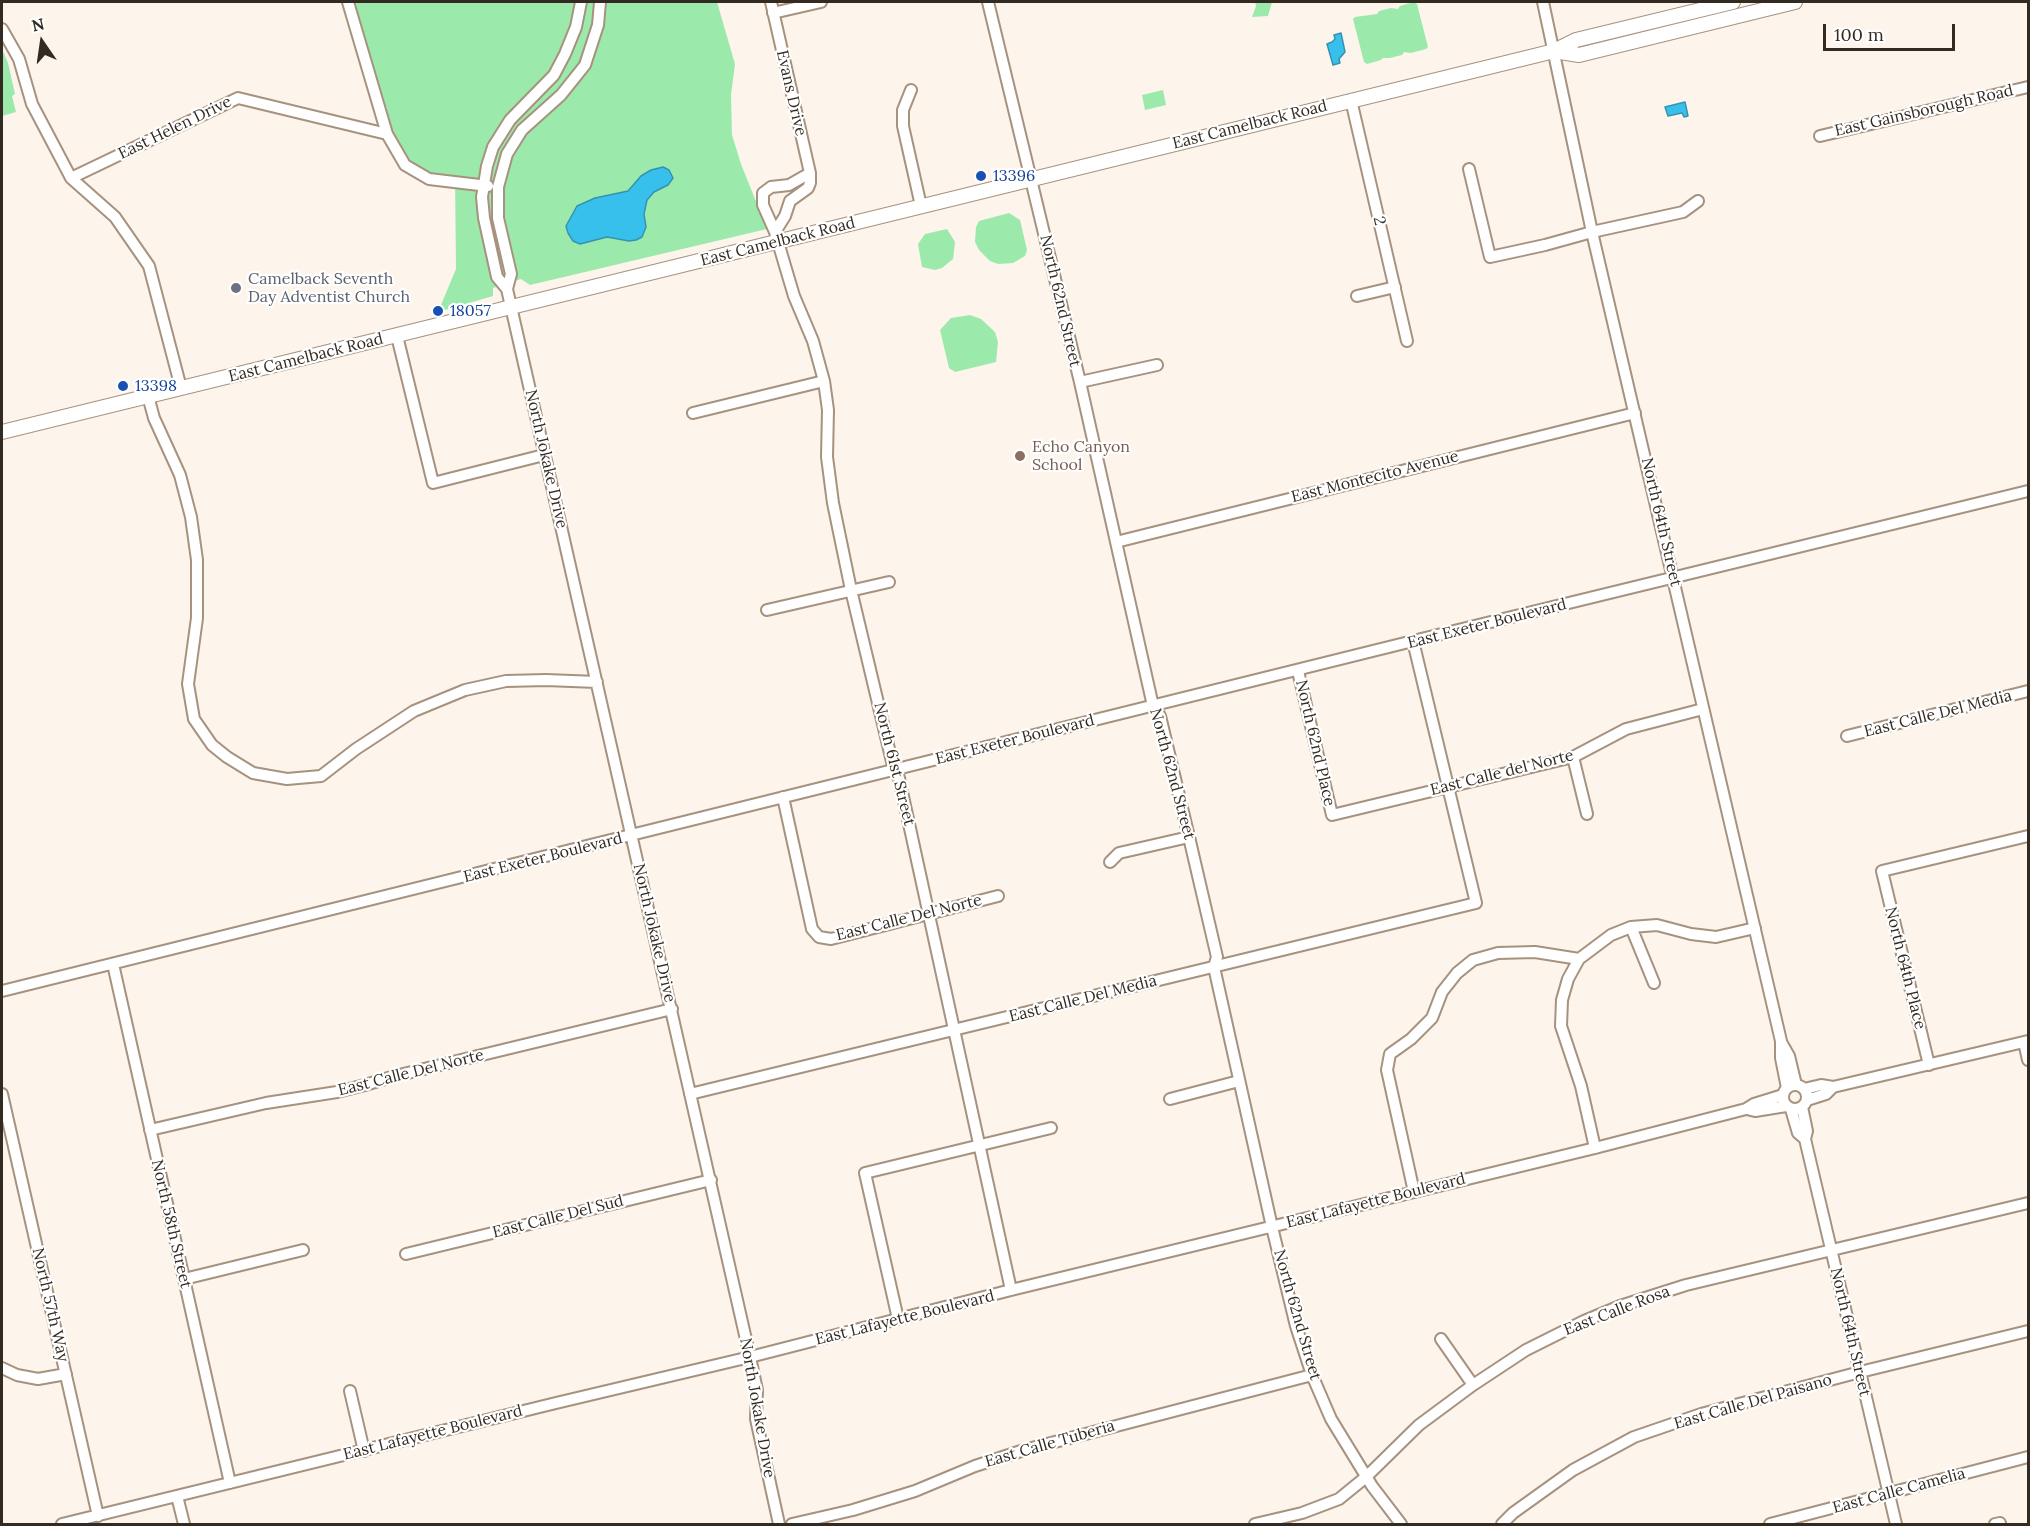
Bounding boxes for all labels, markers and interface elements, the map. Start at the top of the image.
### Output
north arrow [12,12,72,72]
scale bar [1826,12,1958,50]
text: N [30,13,46,36]
text: 100 m [1834,23,1884,46]
street label: Evans Drive [772,48,810,138]
street label: East Gainsborough Road [1833,81,2015,141]
street label: East Helen Drive [115,92,235,164]
street label: East Camelback Road [1171,96,1329,154]
place label: 13396 [993,166,1035,186]
marker: 13396 [974,169,988,183]
street label: East Camelback Road [699,213,857,271]
street label: 2 [1369,215,1389,227]
street label: North 62nd Street [1035,233,1085,369]
place label: Camelback Seventh Day Adventist Church [248,269,410,307]
marker: Camelback Seventh Day Adventist Church [229,281,243,295]
place label: 18057 [450,301,491,321]
marker: 18057 [431,304,445,318]
street label: East Camelback Road [227,329,385,387]
place label: 13398 [135,376,177,396]
marker: 13398 [116,379,130,393]
street label: North Jokake Drive [521,388,571,530]
place label: Echo Canyon School [1032,437,1130,475]
street label: East Montecito Avenue [1289,447,1461,507]
marker: Echo Canyon School [1013,449,1027,463]
street label: North 64th Street [1637,456,1685,588]
street label: East Exeter Boulevard [1405,595,1569,653]
street label: North 62nd Place [1291,678,1339,808]
street label: East Calle Del Media [1862,686,2014,742]
street label: North 61st Street [869,700,919,828]
street label: North 62nd Street [1145,706,1199,842]
street label: East Exeter Boulevard [933,711,1097,769]
street label: East Calle del Norte [1428,746,1576,800]
street label: East Exeter Boulevard [461,829,625,887]
street label: North Jokake Drive [629,862,679,1004]
street label: East Calle Del Norte [834,891,984,945]
street label: North 64th Place [1880,905,1930,1031]
street label: East Calle Del Media [1007,971,1159,1027]
street label: East Calle Del Norte [336,1046,486,1100]
street label: North 58th Street [147,1158,195,1290]
street label: East Lafayette Boulevard [1284,1169,1468,1233]
street label: East Calle Del Sud [491,1191,625,1243]
street label: North 57th Way [28,1246,72,1364]
street label: North 62nd Street [1269,1247,1325,1383]
street label: North 64th Street [1826,1266,1874,1398]
street label: East Calle Rosa [1561,1282,1673,1340]
street label: East Lafayette Boulevard [813,1286,997,1350]
street label: North Jokake Drive [735,1336,779,1480]
street label: East Calle Del Paisano [1672,1370,1834,1434]
street label: East Lafayette Boulevard [341,1401,525,1465]
street label: East Calle Tuberia [983,1416,1117,1472]
street label: East Calle Camelia [1831,1464,1967,1518]

